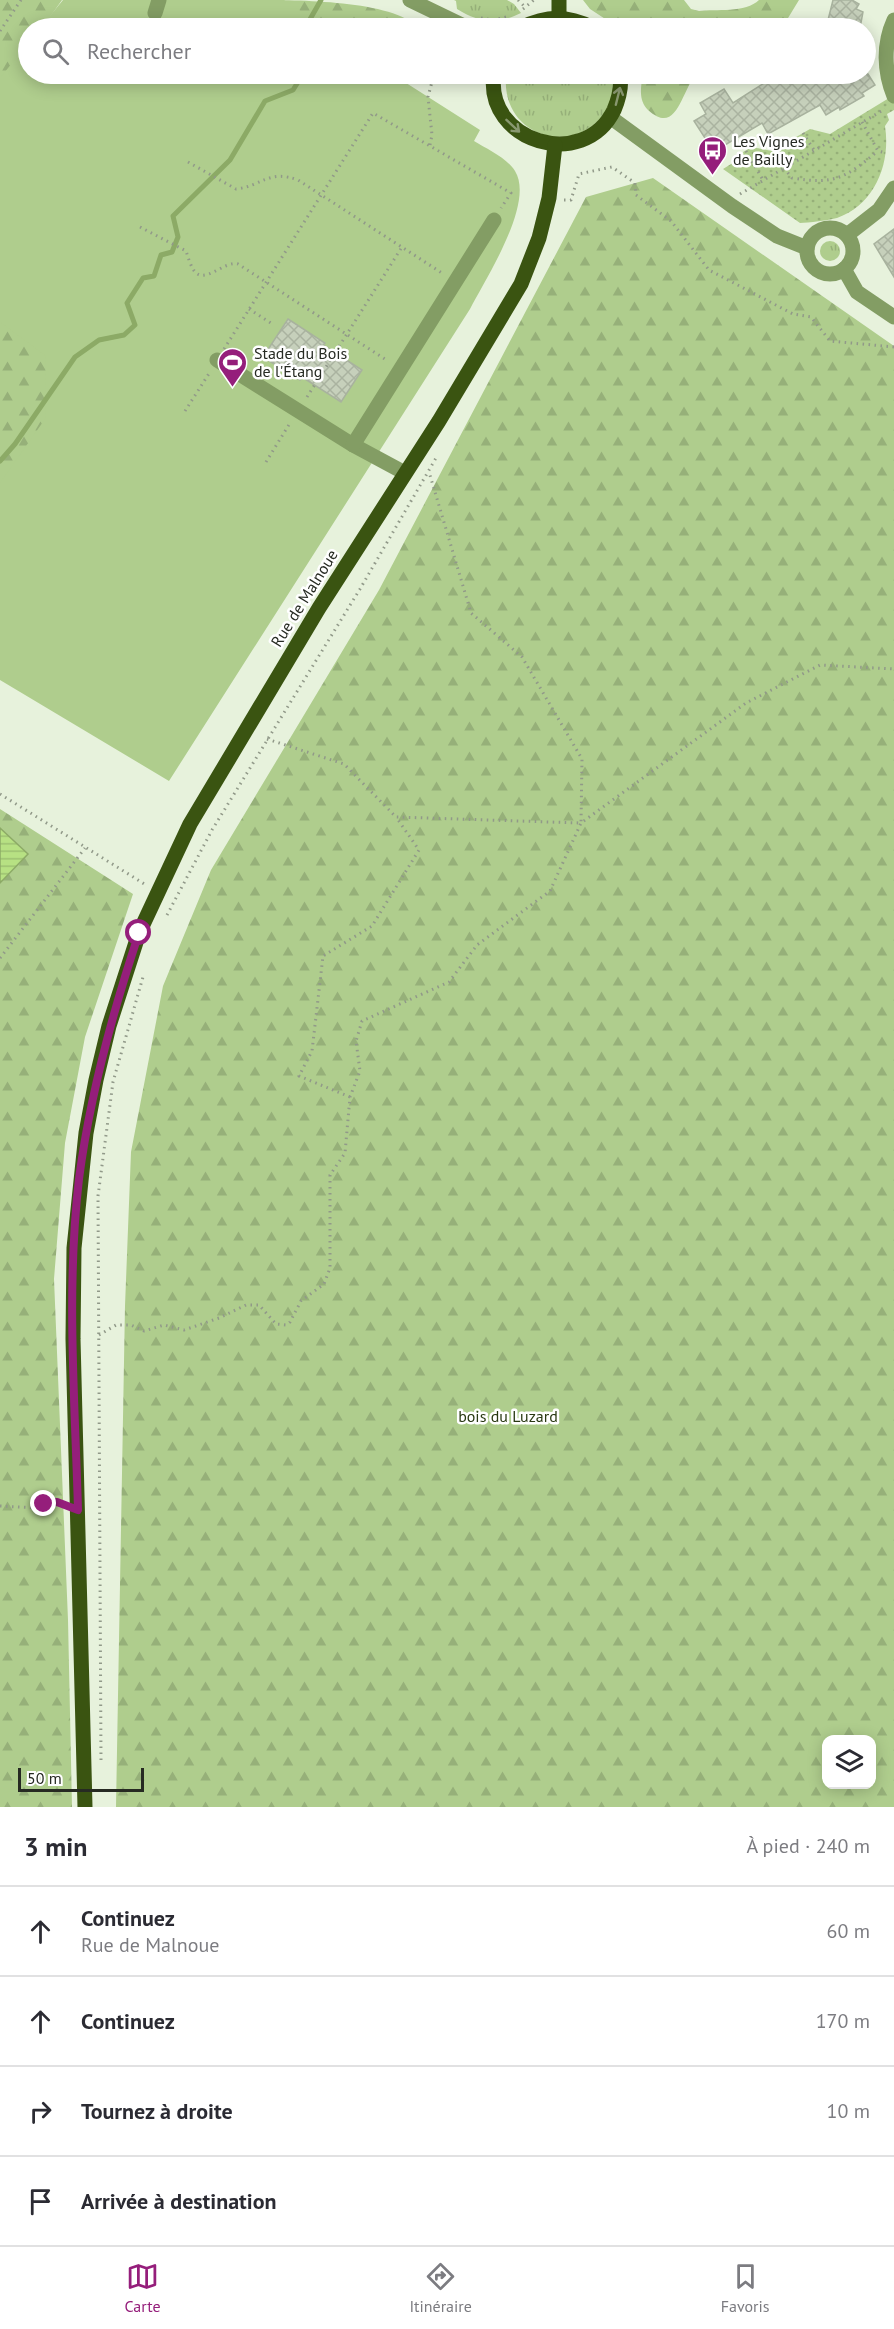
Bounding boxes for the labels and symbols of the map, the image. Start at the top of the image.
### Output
one-way arrow [612,87,624,106]
one-way arrow [506,119,521,133]
place label: Les Vignes de Bailly [733,131,805,169]
bus stop icon: Les Vignes de Bailly [696,134,728,176]
place label: Stade du Bois de l'Étang [254,343,348,381]
sports icon: Stade du Bois de l'Étang [217,346,249,388]
street label: Rue de Malnoue [266,546,342,650]
route start [125,919,151,945]
park label: bois du Luzard [458,1406,558,1426]
route end [30,1490,56,1516]
scale bar [18,1765,144,1792]

